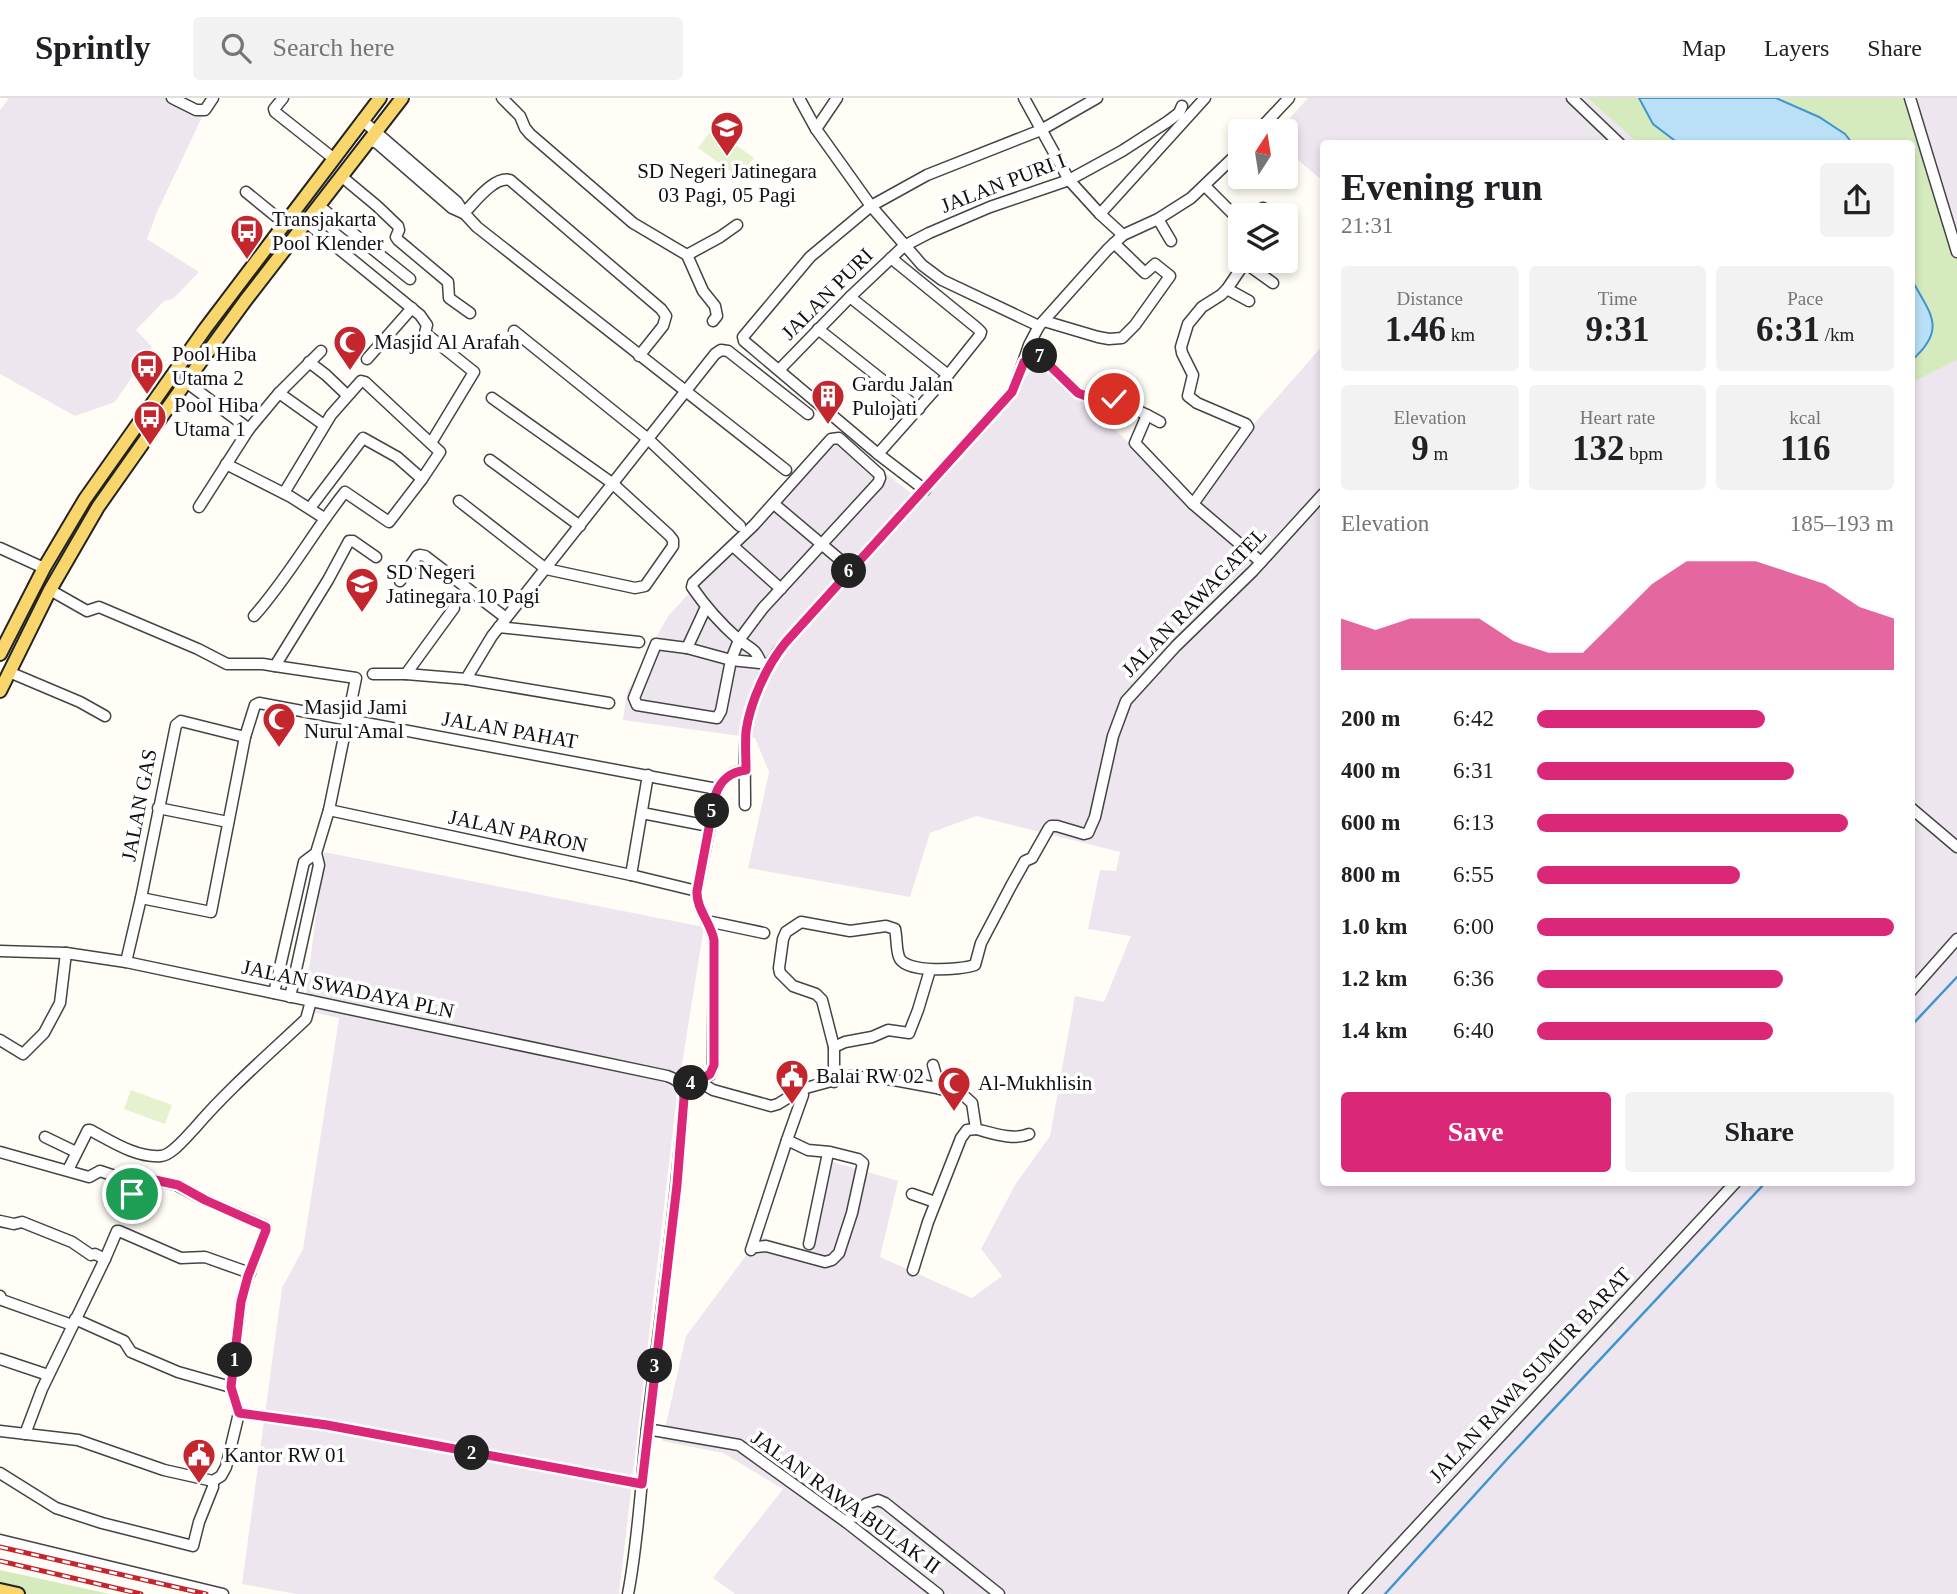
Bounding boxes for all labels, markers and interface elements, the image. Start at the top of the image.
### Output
search box [193,17,683,80]
icon: search [217,29,255,67]
text: Sprintly [35,30,151,66]
text: Search here [273,33,395,62]
text: Map [1682,35,1726,61]
text: Layers [1764,35,1829,61]
text: Share [1867,35,1922,61]
school or university icon: SD Negeri Jatinegara 03 Pagi, 05 Pagi [708,109,746,158]
north arrow [1228,119,1298,189]
map controls [1228,119,1298,273]
street label: JALAN PURI I [937,148,1069,218]
place label: SD Negeri Jatinegara 03 Pagi, 05 Pagi [637,159,817,207]
button: share [1820,163,1894,237]
text: Evening run [1341,166,1543,208]
button: layers [1228,203,1298,273]
place label: Transjakarta Pool Klender [272,207,383,255]
bus stop icon: Transjakarta Pool Klender [228,212,266,261]
text: 21:31 [1341,213,1393,238]
street label: JALAN PURI [776,243,878,345]
text: Distance [1397,288,1463,309]
text: Time [1598,288,1637,309]
text: Pace [1787,288,1823,309]
text: 1.46 [1385,310,1446,349]
text: 9:31 [1585,310,1650,349]
text: 6:31 [1756,310,1820,349]
mosque icon: Masjid Al Arafah [331,323,369,372]
text: km [1446,324,1475,345]
text: /km [1820,324,1854,345]
place label: Masjid Al Arafah [374,330,520,354]
pin: 7 [1023,338,1058,374]
place label: Pool Hiba Utama 2 [172,342,257,390]
text: 7 [1035,345,1044,366]
bus stop icon: Pool Hiba Utama 2 [128,347,166,396]
pin [1084,369,1144,429]
place label: Gardu Jalan Pulojati [852,372,953,420]
building icon: Gardu Jalan Pulojati [809,377,847,426]
icon: check [1095,380,1133,418]
place label: Pool Hiba Utama 1 [174,393,259,441]
bus stop icon: Pool Hiba Utama 1 [131,398,169,447]
text: Elevation [1393,407,1466,428]
text: Heart rate [1580,407,1655,428]
text: kcal [1789,407,1821,428]
text: 9 [1411,429,1429,468]
text: 132 [1572,429,1624,468]
text: 116 [1780,429,1830,468]
text: m [1429,443,1448,464]
text: bpm [1624,443,1663,464]
text: Elevation [1341,511,1429,536]
text: 185–193 m [1790,511,1894,536]
street label: JALAN RAWAGATEL [1116,522,1272,682]
pin: 6 [832,554,866,588]
place label: SD Negeri Jatinegara 10 Pagi [386,560,540,608]
text: 6 [844,560,853,581]
school or university icon: SD Negeri Jatinegara 10 Pagi [343,565,381,614]
place label: Masjid Jami Nurul Amal [304,695,407,743]
mosque icon: Masjid Jami Nurul Amal [260,700,298,749]
street label: JALAN PAHAT [440,706,580,754]
text: 200 m [1341,706,1400,731]
text: 6:42 [1453,706,1494,731]
street label: JALAN GAS [116,747,162,863]
text: 400 m [1341,758,1400,783]
text: 6:31 [1453,758,1494,783]
pin: 5 [694,794,730,828]
text: 5 [707,800,716,821]
street label: JALAN PARON [447,805,589,857]
text: 600 m [1341,810,1400,835]
text: 6:13 [1453,810,1494,835]
text: 800 m [1341,862,1400,887]
text: 6:55 [1453,862,1494,887]
text: 1.0 km [1341,914,1407,939]
text: 6:00 [1453,914,1494,939]
street label: JALAN SWADAYA PLN [240,955,456,1023]
text: 1.2 km [1341,966,1407,991]
text: 6:36 [1453,966,1494,991]
text: 1.4 km [1341,1018,1407,1043]
text: 6:40 [1453,1018,1494,1043]
public building icon: Balai RW 02 [773,1057,811,1106]
place label: Balai RW 02 [816,1064,924,1088]
mosque icon: Al-Mukhlisin [935,1064,973,1113]
pin: 4 [674,1066,708,1100]
place label: Al-Mukhlisin [978,1071,1093,1095]
text: 4 [686,1072,695,1093]
button: Save [1341,1092,1611,1172]
button: Share [1625,1092,1894,1172]
pin [102,1164,162,1224]
icon: arrive [113,1175,151,1213]
street label: JALAN RAWA SUMUR BARAT [1424,1263,1636,1487]
pin: 1 [218,1342,252,1378]
pin: 3 [638,1348,672,1384]
text: 1 [230,1349,239,1370]
text: 3 [650,1355,659,1376]
street label: JALAN RAWA BULAK II [747,1425,945,1579]
public building icon: Kantor RW 01 [180,1436,218,1485]
pin: 2 [454,1436,490,1470]
text: 2 [467,1442,476,1463]
place label: Kantor RW 01 [224,1443,346,1467]

